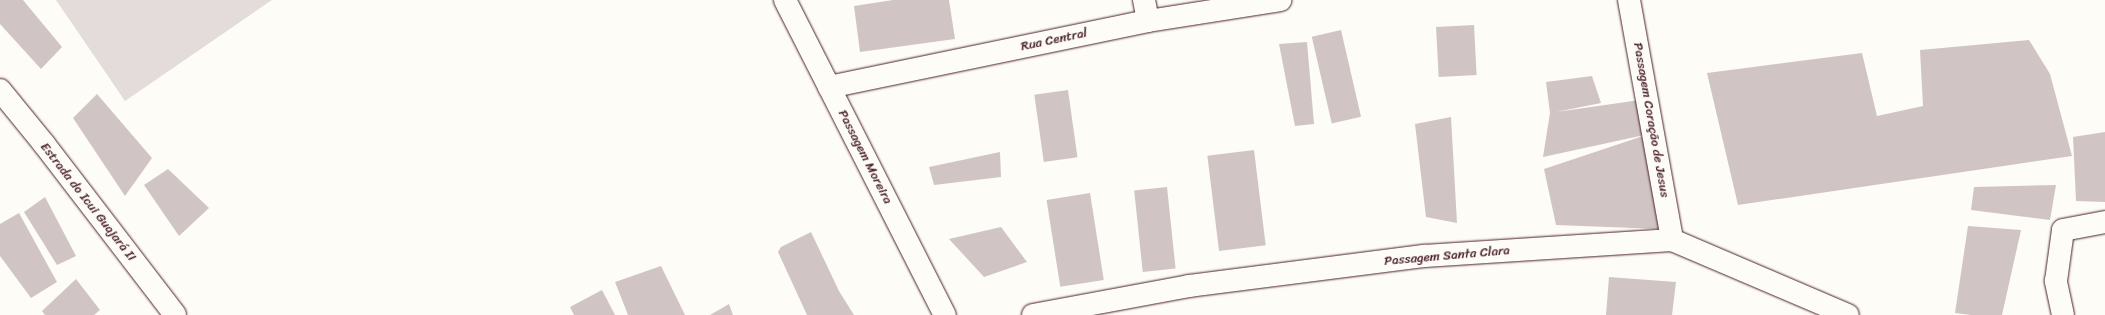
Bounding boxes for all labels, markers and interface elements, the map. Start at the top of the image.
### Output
street label: Rua Central [1019,25,1089,55]
street label: Passagem Coração de Jesus [1630,41,1672,199]
street label: Passagem Moreira [834,107,896,207]
street label: Estrada do Icui Guajará II [37,139,139,265]
street label: Passagem Santa Clara [1383,243,1511,269]

